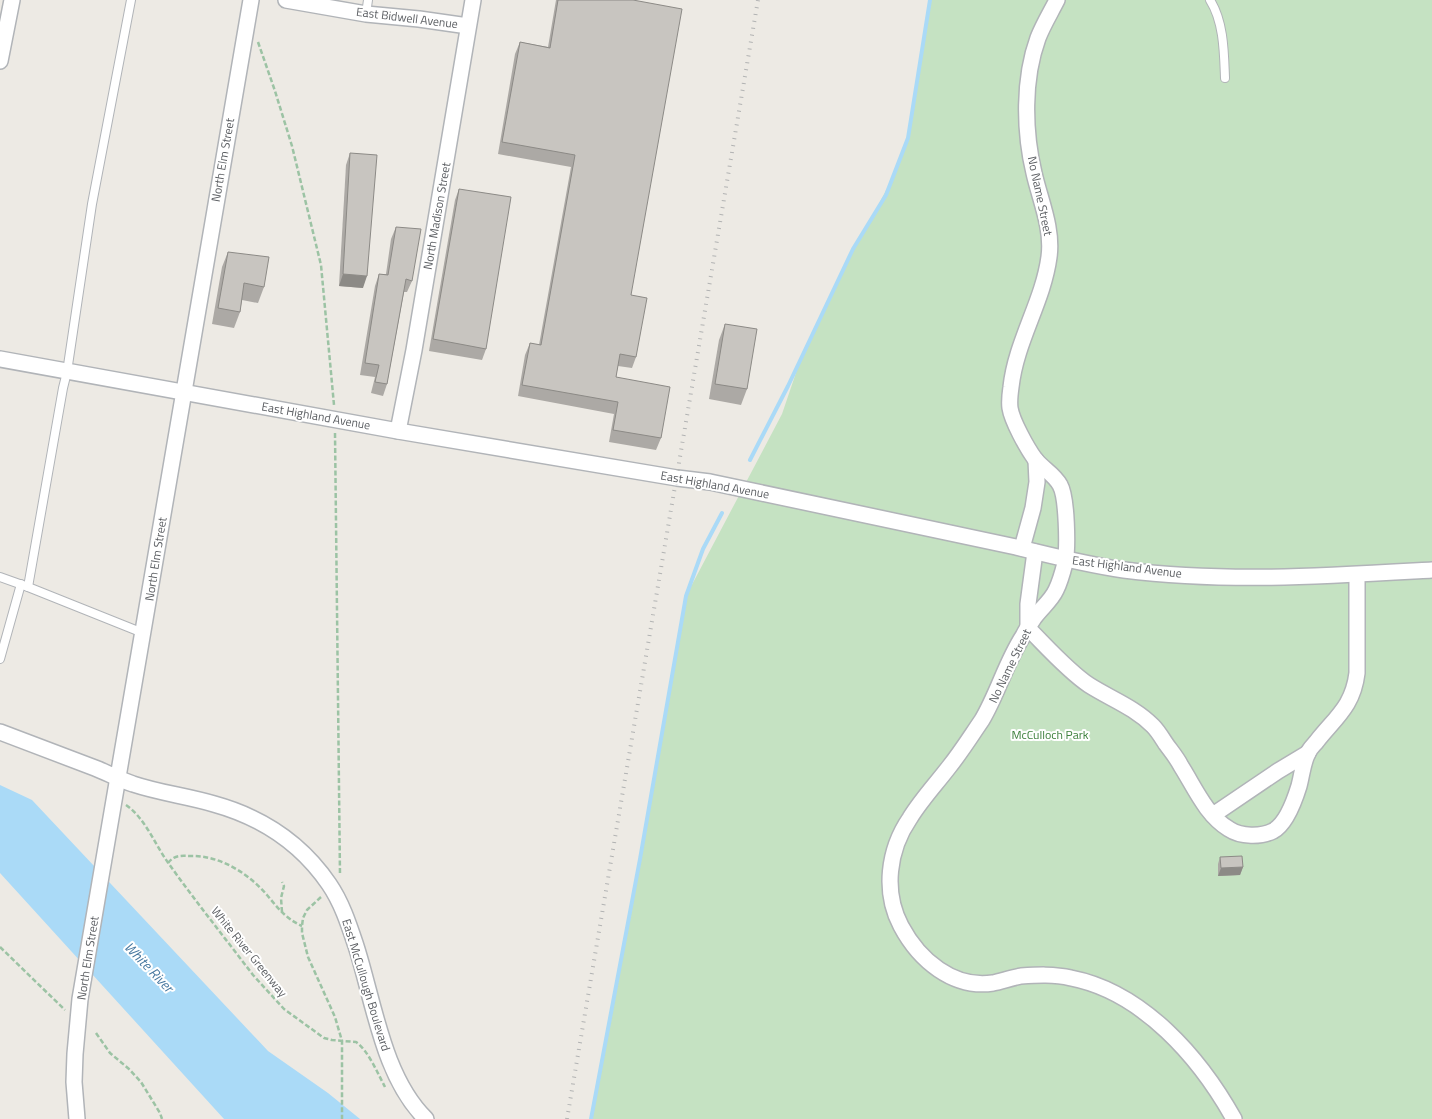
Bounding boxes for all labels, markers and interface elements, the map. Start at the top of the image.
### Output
street label: East Bidwell Avenue [355,2,459,33]
street label: North Elm Street [206,116,239,203]
street label: No Name Street [1023,154,1058,238]
street label: North Madison Street [418,160,455,271]
street label: East Highland Avenue [260,397,372,434]
street label: East Highland Avenue [659,466,771,503]
street label: North Elm Street [139,515,172,602]
street label: East Highland Avenue [1071,550,1183,583]
street label: No Name Street [983,625,1036,706]
park label: McCulloch Park [1011,725,1089,744]
street label: White River Greenway [207,902,292,1001]
street label: North Elm Street [71,914,104,1001]
street label: East McCullough Boulevard [337,916,396,1053]
water label: White River [120,937,180,998]

